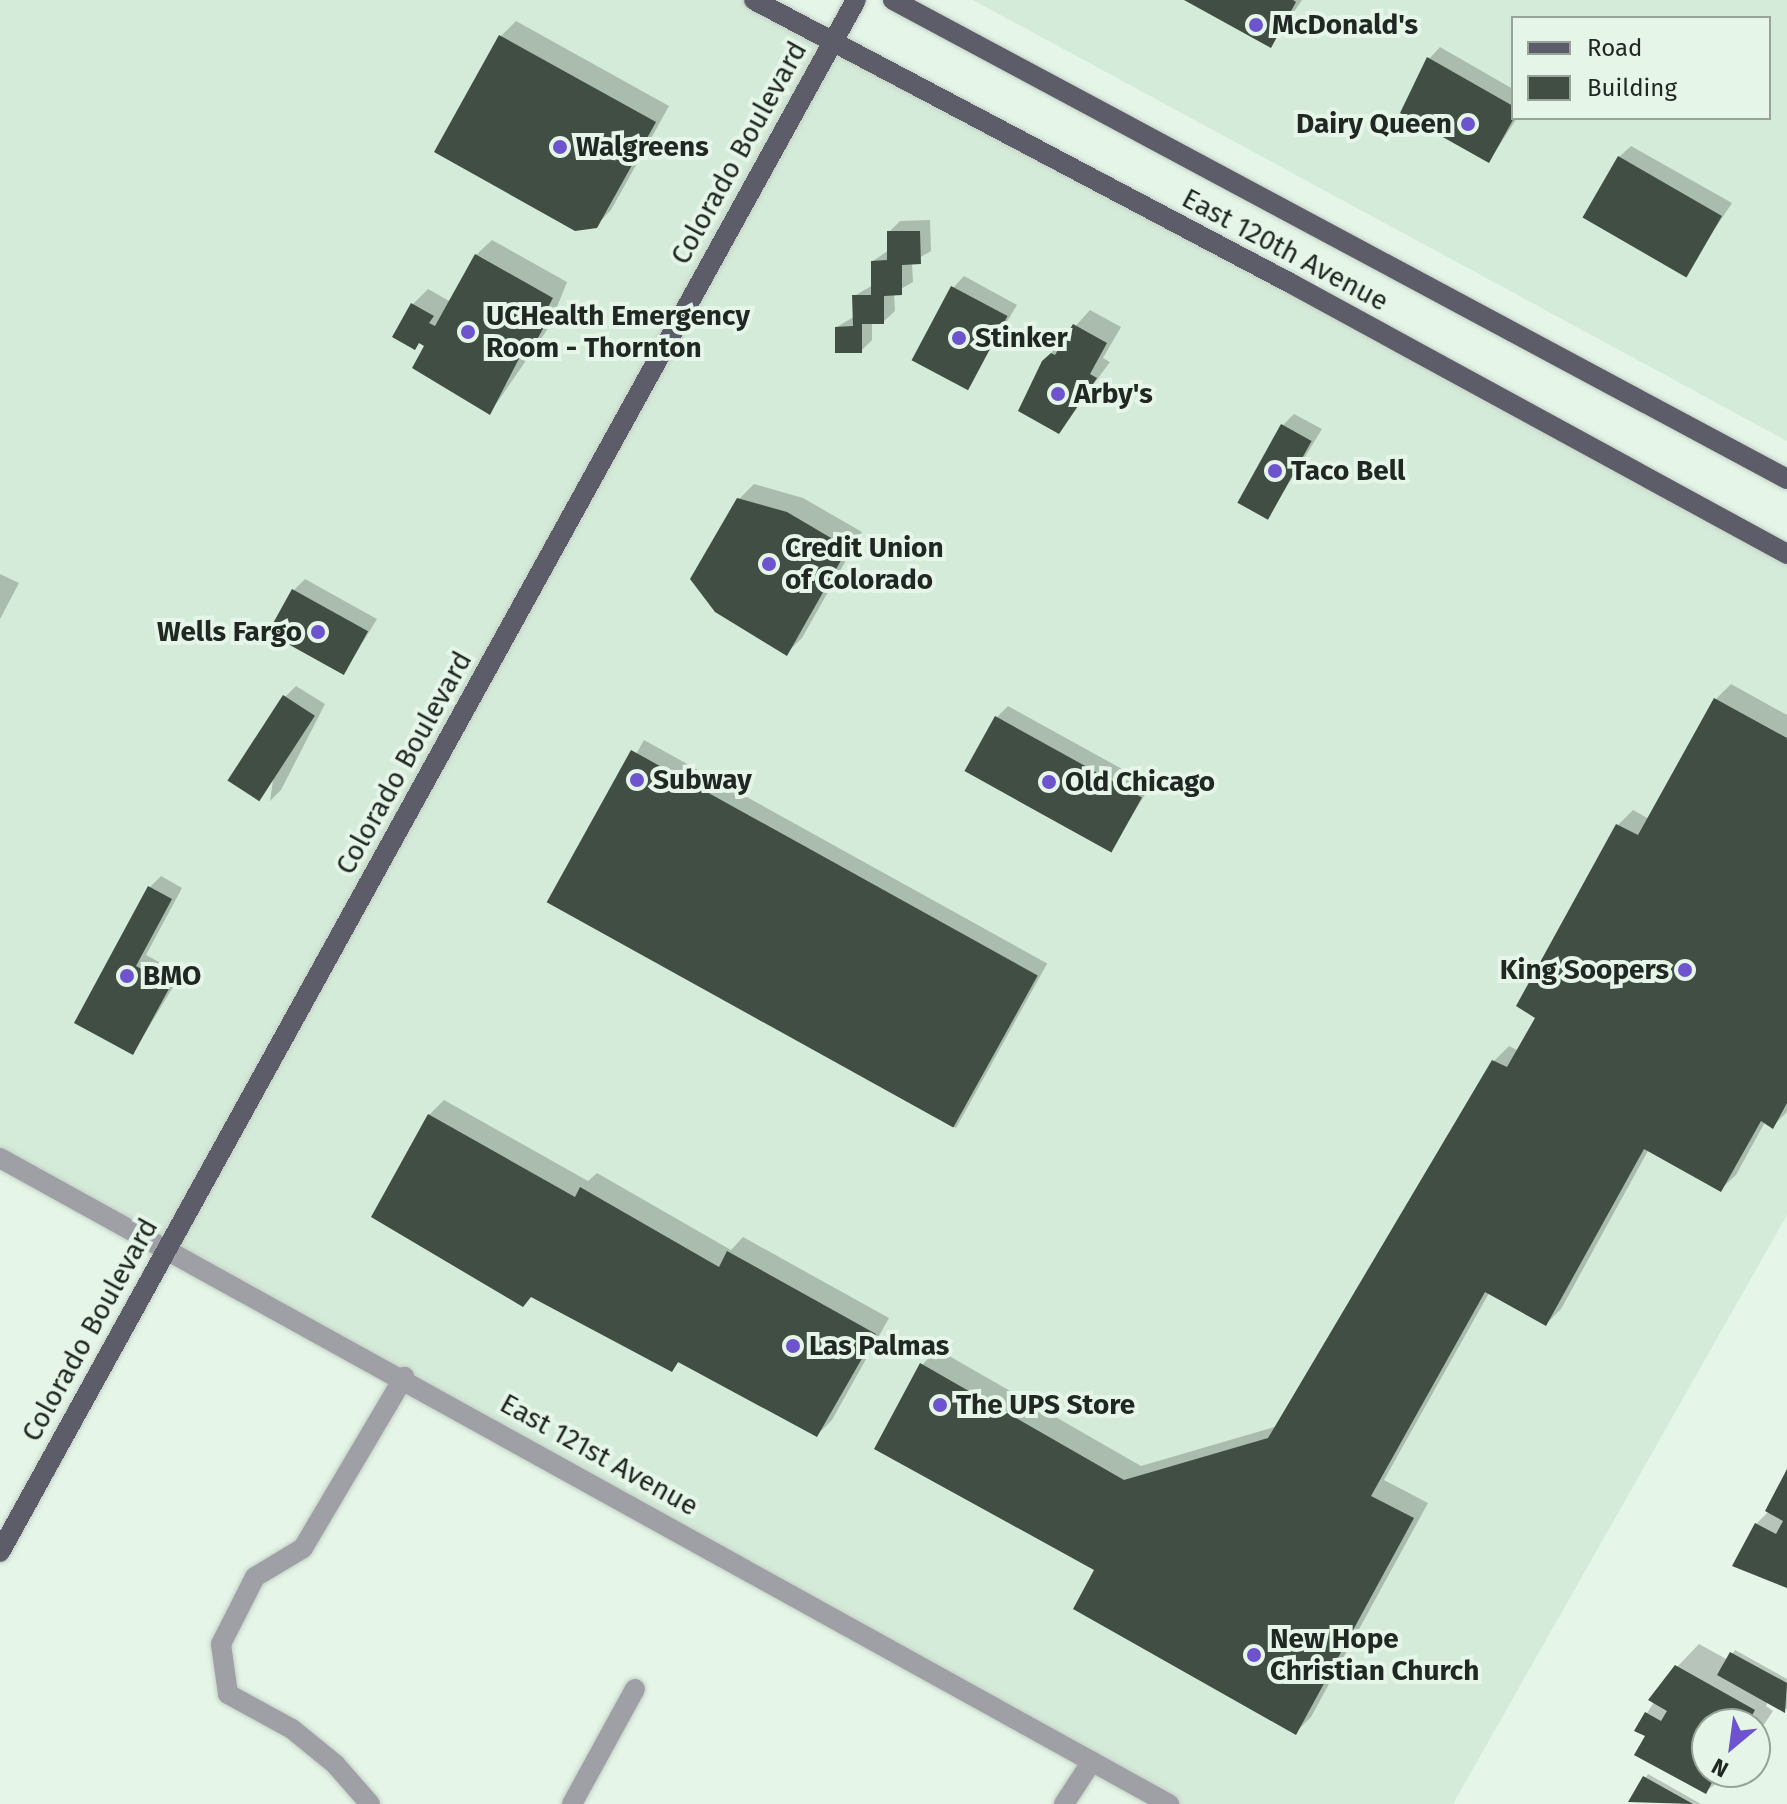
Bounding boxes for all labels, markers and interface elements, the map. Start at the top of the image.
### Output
place label: McDonald's [1272,8,1418,42]
marker: McDonald's [1247,16,1265,34]
legend [1511,16,1771,120]
text: Road [1587,34,1642,62]
street label: Colorado Boulevard [664,36,814,270]
text: Building [1587,74,1677,102]
place label: Dairy Queen [1296,107,1452,141]
marker: Dairy Queen [1459,115,1477,133]
place label: Walgreens [576,130,709,164]
marker: Walgreens [551,138,569,156]
street label: East 120th Avenue [1176,181,1394,319]
place label: UCHealth Emergency Room - Thornton [486,299,750,365]
marker: UCHealth Emergency Room - Thornton [457,321,479,343]
place label: Stinker [975,321,1068,355]
marker: Stinker [950,329,968,347]
place label: Arby's [1074,377,1153,411]
marker: Arby's [1049,385,1067,403]
place label: Taco Bell [1291,454,1405,488]
marker: Taco Bell [1266,462,1284,480]
place label: Credit Union of Colorado [785,531,944,597]
marker: Credit Union of Colorado [760,555,778,573]
place label: Wells Fargo [157,615,302,649]
marker: Wells Fargo [309,623,327,641]
street label: Colorado Boulevard [329,646,479,880]
place label: Subway [653,763,752,797]
place label: Old Chicago [1065,765,1215,799]
marker: Subway [628,771,646,789]
marker: Old Chicago [1040,773,1058,791]
place label: King Soopers [1500,953,1669,987]
place label: BMO [143,959,201,993]
marker: King Soopers [1676,961,1694,979]
marker: BMO [118,967,136,985]
street label: Colorado Boulevard [15,1213,165,1447]
place label: Las Palmas [809,1329,949,1363]
marker: Las Palmas [784,1337,802,1355]
street label: East 121st Avenue [494,1387,704,1523]
place label: The UPS Store [956,1388,1135,1422]
marker: The UPS Store [931,1396,949,1414]
place label: New Hope Christian Church [1270,1622,1479,1688]
marker: New Hope Christian Church [1245,1646,1263,1664]
north arrow [1691,1708,1771,1788]
text: N [1707,1752,1733,1783]

